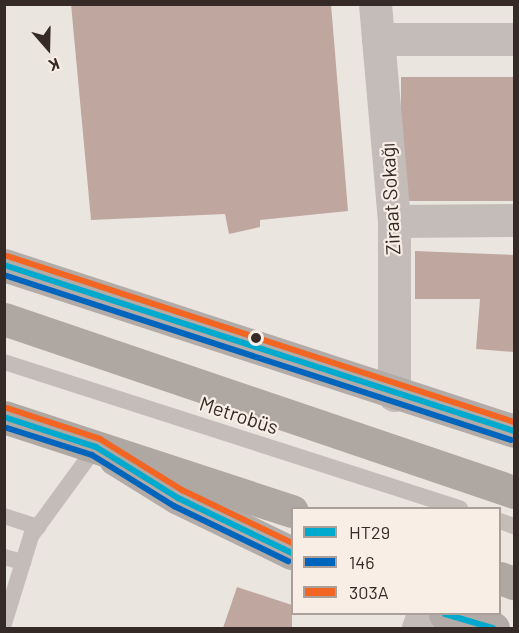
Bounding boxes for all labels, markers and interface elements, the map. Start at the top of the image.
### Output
north arrow [18,18,78,78]
text: K [46,55,62,76]
street label: Ziraat Sokağı [375,142,405,256]
unlabelled marker [250,332,262,344]
street label: Metrobüs [197,391,281,439]
legend [291,507,501,615]
text: HT29 [349,521,390,543]
text: 146 [349,551,375,573]
text: 303A [349,581,389,603]

